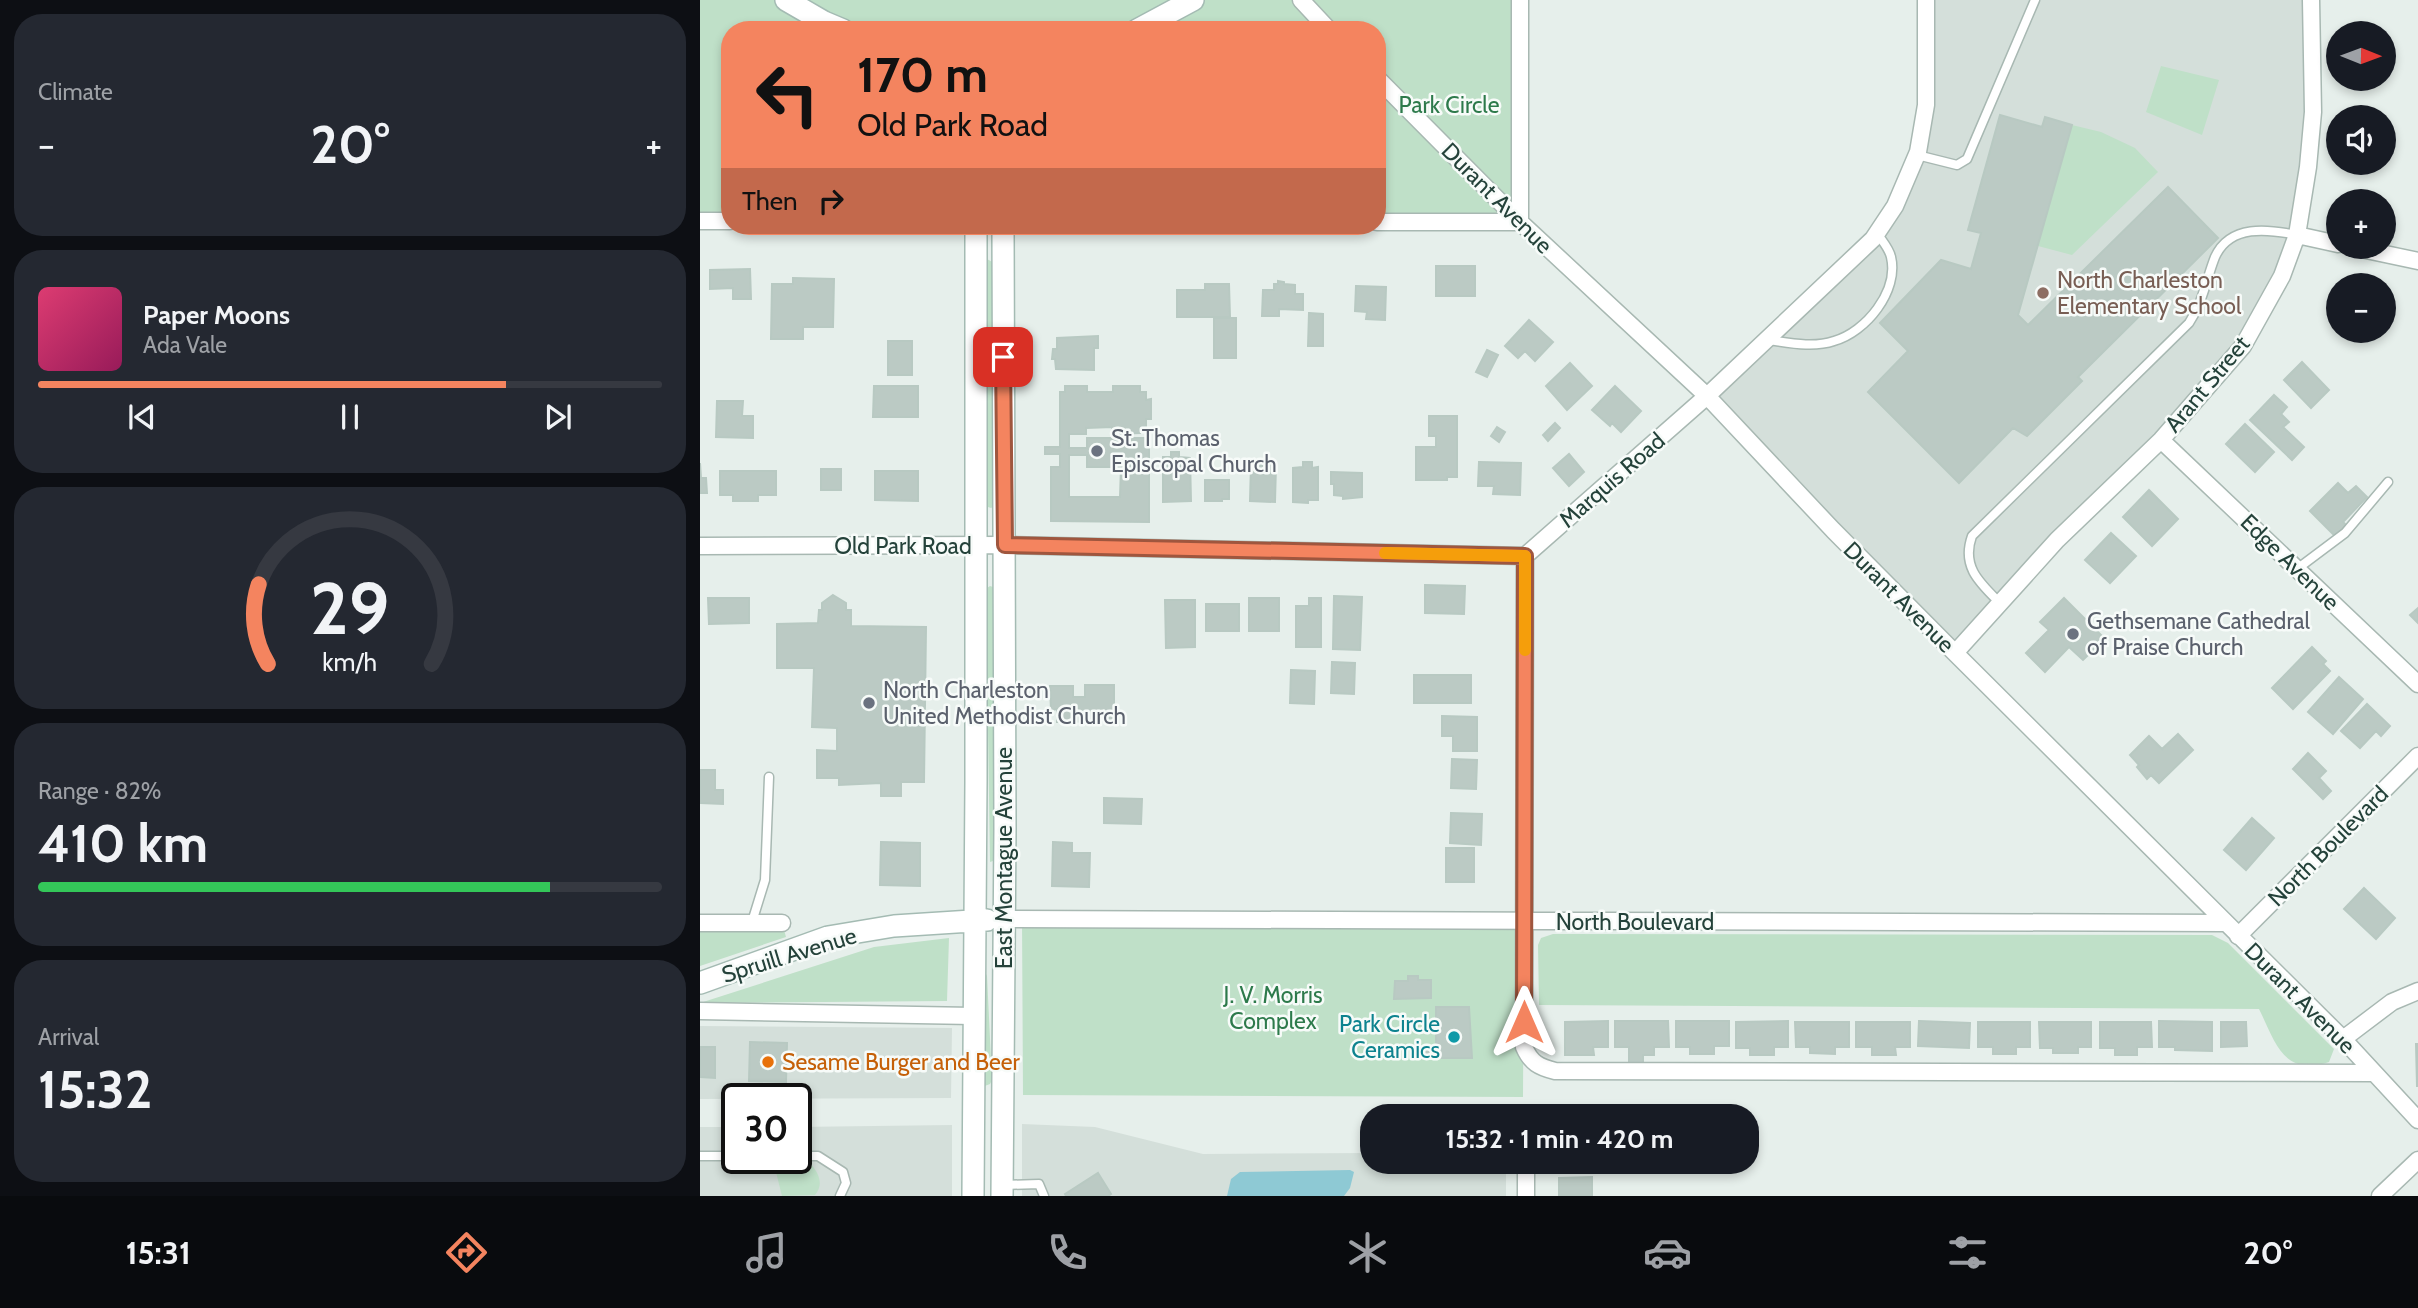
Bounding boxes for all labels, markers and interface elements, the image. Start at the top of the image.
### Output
north arrow [2326,21,2396,91]
map controls [2326,21,2396,343]
text: 170 m [857,45,988,104]
icon: left [742,49,833,140]
text: Climate [38,78,113,106]
park label: Park Circle [1399,91,1500,119]
text: Old Park Road [857,105,1048,144]
button: sound [2326,105,2396,175]
text: 20° [310,113,390,176]
text: − [38,121,55,168]
text: + [645,121,662,168]
street label: Durant Avenue [1436,137,1558,259]
icon: right [812,182,850,220]
text: Then [742,185,798,217]
button: + [2326,189,2396,259]
place label: North Charleston Elementary School [2057,266,2242,320]
button: − [2326,273,2396,343]
marker: North Charleston Elementary School [2035,285,2051,301]
text: Paper Moons [143,299,290,331]
pin [973,327,1033,387]
street label: Arant Street [2159,330,2255,438]
text: Ada Vale [143,331,227,359]
icon: arrive [984,338,1022,376]
icon: previous [123,398,161,436]
icon: pause [331,398,369,436]
icon: next [539,398,577,436]
place label: St. Thomas Episcopal Church [1111,424,1277,478]
street label: Marquis Road [1553,427,1671,533]
marker: St. Thomas Episcopal Church [1089,443,1105,459]
street label: Edge Avenue [2235,508,2345,616]
street label: Old Park Road [834,532,972,560]
street label: Durant Avenue [1838,536,1960,658]
text: 29 [310,564,390,652]
place label: Gethsemane Cathedral of Praise Church [2087,607,2311,661]
marker: Gethsemane Cathedral of Praise Church [2065,626,2081,642]
text: km/h [323,647,377,677]
place label: North Charleston United Methodist Church [883,676,1126,730]
marker: North Charleston United Methodist Church [861,695,877,711]
street label: East Montague Avenue [990,747,1018,969]
text: Range · 82% [38,777,161,805]
street label: North Boulevard [2262,780,2394,912]
text: 410 km [38,812,208,875]
street label: North Boulevard [1556,908,1714,936]
street label: Spruill Avenue [718,921,860,989]
street label: Durant Avenue [2239,937,2361,1059]
park label: J. V. Morris Complex [1223,981,1322,1035]
position arrow [1487,985,1561,1059]
place label: Park Circle Ceramics [1339,1010,1440,1064]
text: Arrival [38,1023,99,1051]
marker: Park Circle Ceramics [1446,1029,1462,1045]
place label: Sesame Burger and Beer [782,1048,1020,1076]
marker: Sesame Burger and Beer [760,1054,776,1070]
text: 15:32 [38,1058,152,1121]
speed limit sign: 30 [721,1083,812,1174]
text: 15:32 · 1 min · 420 m [1446,1123,1673,1155]
icon: directions [442,1228,491,1277]
icon: music [742,1228,791,1277]
icon: phone [1043,1228,1092,1277]
icon: climate [1343,1228,1392,1277]
icon: car [1643,1228,1692,1277]
icon: filters [1943,1228,1992,1277]
text: 15:31 [126,1233,191,1272]
text: 20° [2244,1233,2292,1272]

